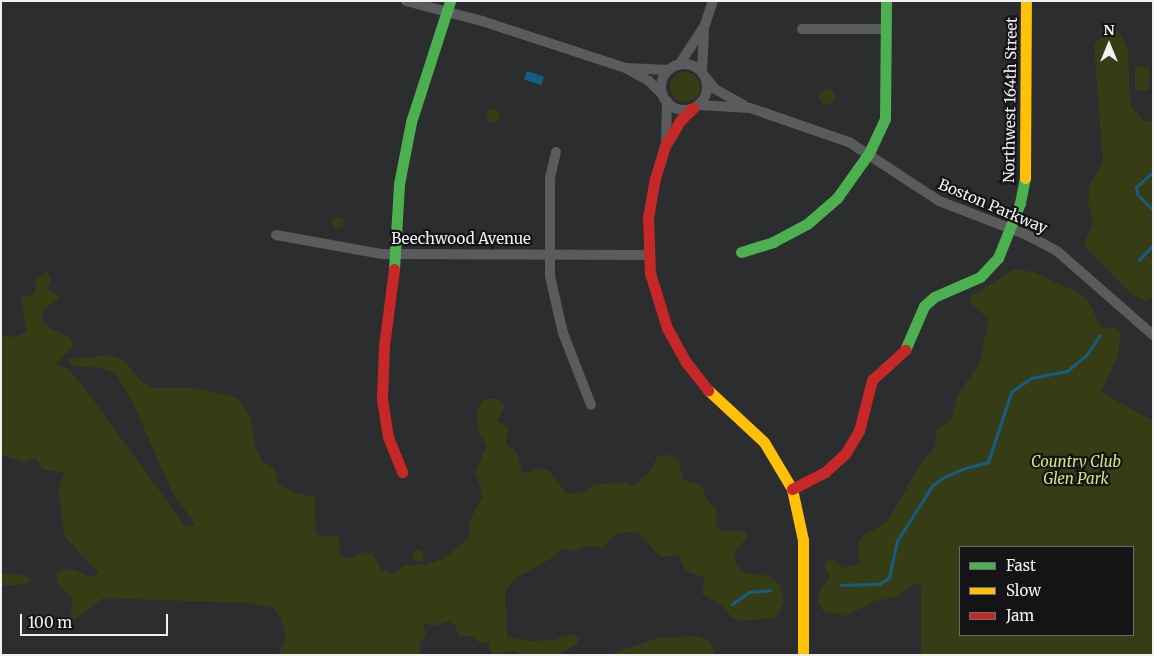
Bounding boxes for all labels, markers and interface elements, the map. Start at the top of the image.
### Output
street label: Northwest 164th Street [1000,17,1020,183]
north arrow [1084,20,1134,70]
text: N [1103,21,1115,39]
street label: Boston Parkway [936,175,1050,237]
street label: Beechwood Avenue [391,230,531,248]
park label: Country Club Glen Park [1031,452,1121,487]
legend [959,546,1134,636]
text: Fast [1006,556,1036,575]
text: Slow [1006,581,1041,600]
scale bar [22,604,170,636]
text: Jam [1006,606,1034,625]
text: 100 m [28,613,72,632]

